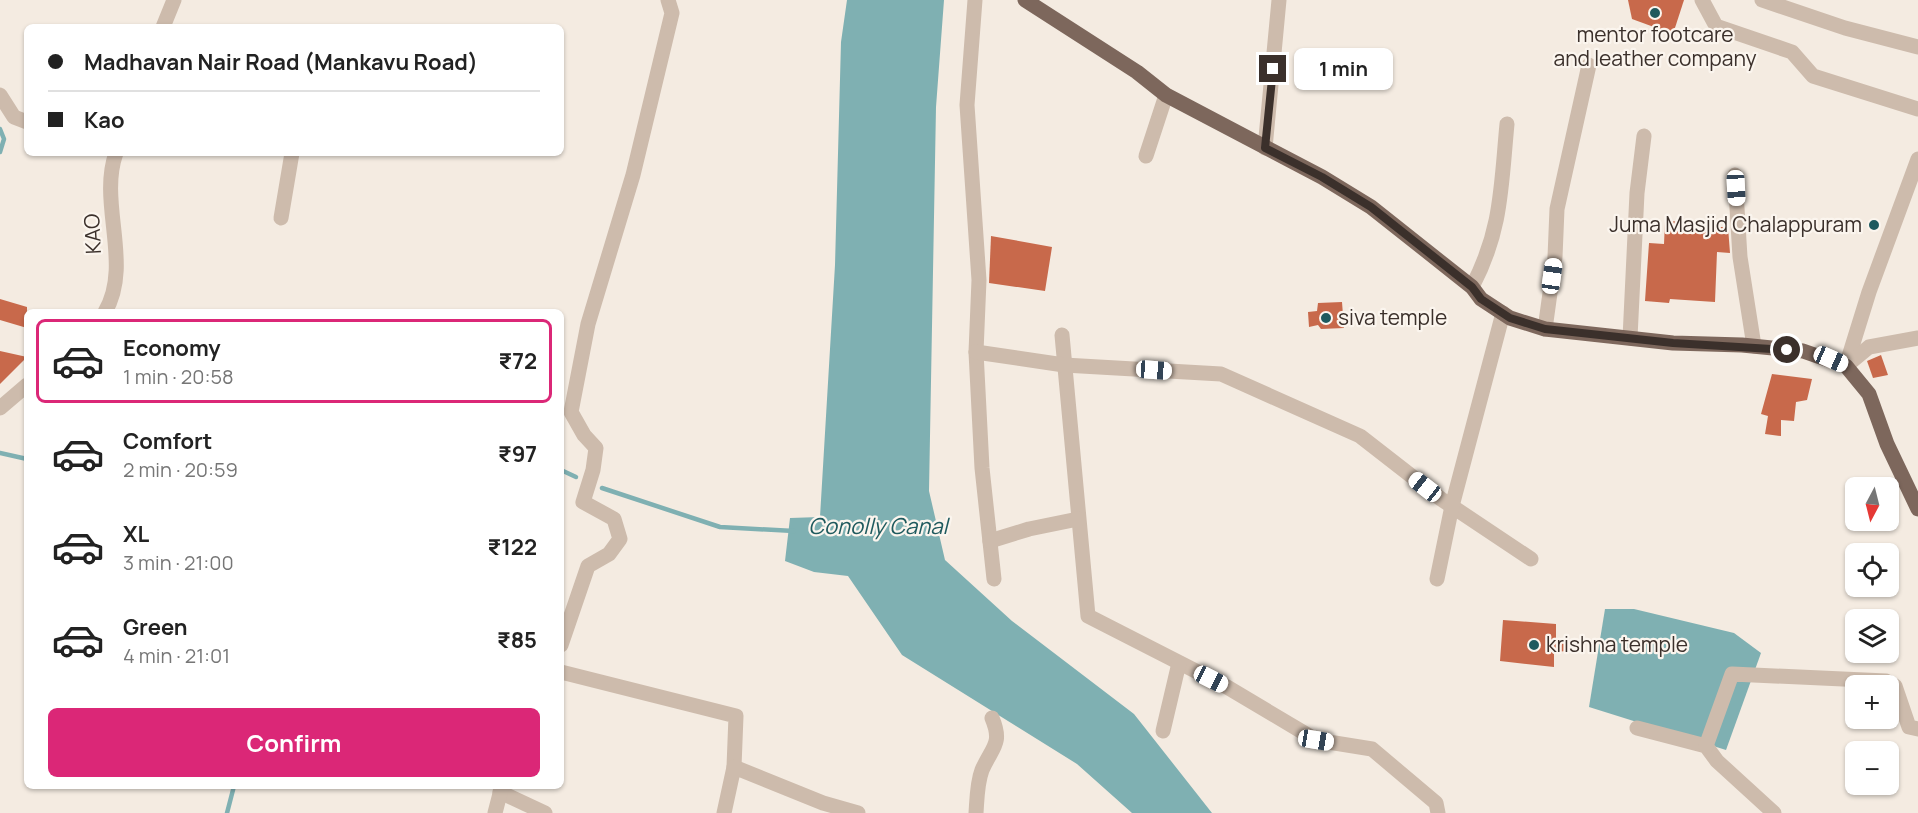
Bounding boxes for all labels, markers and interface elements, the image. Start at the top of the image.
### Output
marker: mentor footcare and leather company [1648,6,1662,20]
place label: mentor footcare and leather company [1553,20,1757,72]
text: Madhavan Nair Road (Mankavu Road) [84,47,478,77]
callout: 1 min [1294,48,1393,90]
route end [1259,55,1286,82]
text: 1 min [1319,55,1368,82]
text: Kao [84,105,125,135]
car [1726,170,1746,206]
place label: Juma Masjid Chalappuram [1609,210,1862,238]
street label: KAO [77,213,107,255]
marker: Juma Masjid Chalappuram [1867,218,1881,232]
car [1541,257,1563,295]
place label: siva temple [1338,303,1447,331]
marker: siva temple [1319,311,1333,325]
text: Economy [123,333,221,363]
icon: car [51,334,105,388]
route start [1773,336,1800,363]
car [1811,343,1851,375]
text: ₹72 [499,346,537,376]
car [1135,360,1173,380]
text: 1 min · 20:58 [123,363,234,390]
text: Comfort [123,426,212,456]
icon: car [51,427,105,481]
text: ₹97 [498,439,537,469]
text: 2 min · 20:59 [123,456,238,483]
car [1405,469,1445,505]
north arrow [1845,477,1899,531]
map controls [1845,477,1899,795]
water label: Conolly Canal [808,511,951,541]
text: XL [123,519,149,549]
icon: car [51,520,105,574]
text: ₹122 [488,532,537,562]
button: locate [1845,543,1899,597]
text: 3 min · 21:00 [123,549,234,576]
button: layers [1845,609,1899,663]
text: Green [123,612,188,642]
icon: car [51,613,105,667]
text: ₹85 [497,625,537,655]
place label: krishna temple [1546,630,1688,658]
marker: krishna temple [1527,638,1541,652]
text: 4 min · 21:01 [123,642,230,669]
car [1191,663,1231,695]
button: + [1845,675,1899,729]
button: Confirm [48,708,540,777]
car [1297,728,1335,752]
button: − [1845,741,1899,795]

